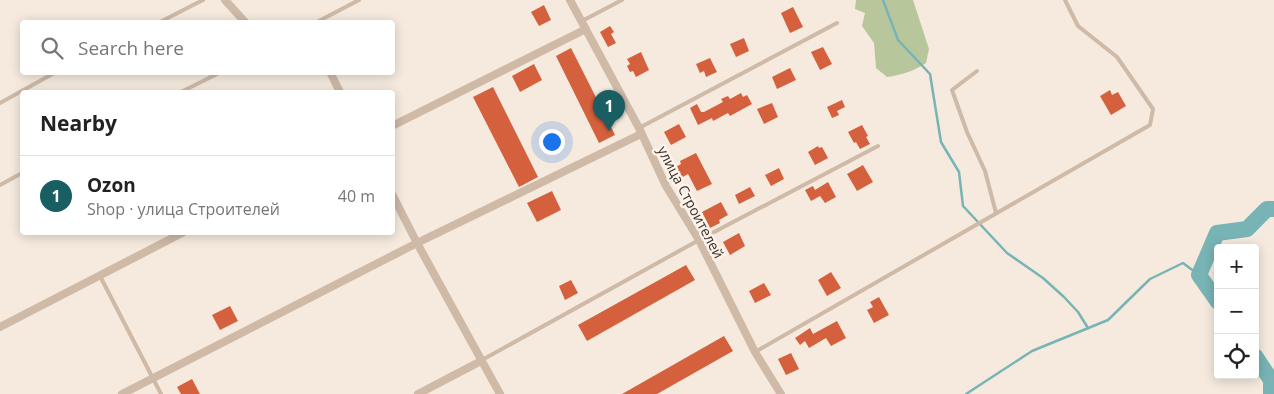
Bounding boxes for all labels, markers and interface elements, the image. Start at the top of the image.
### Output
search box [20,20,395,75]
icon: search [38,34,66,62]
text: Search here [78,35,184,61]
pin: 1 [593,90,625,131]
text: Nearby [40,109,117,137]
your location [539,129,565,155]
street label: улица Строителей [653,143,729,261]
text: Ozon [87,172,136,198]
text: 1 [51,185,61,207]
text: 40 m [338,185,375,207]
text: Shop · улица Строителей [87,198,280,220]
map controls [1214,244,1259,379]
button: + [1214,244,1259,289]
button: − [1214,289,1259,334]
button: locate [1214,334,1259,379]

